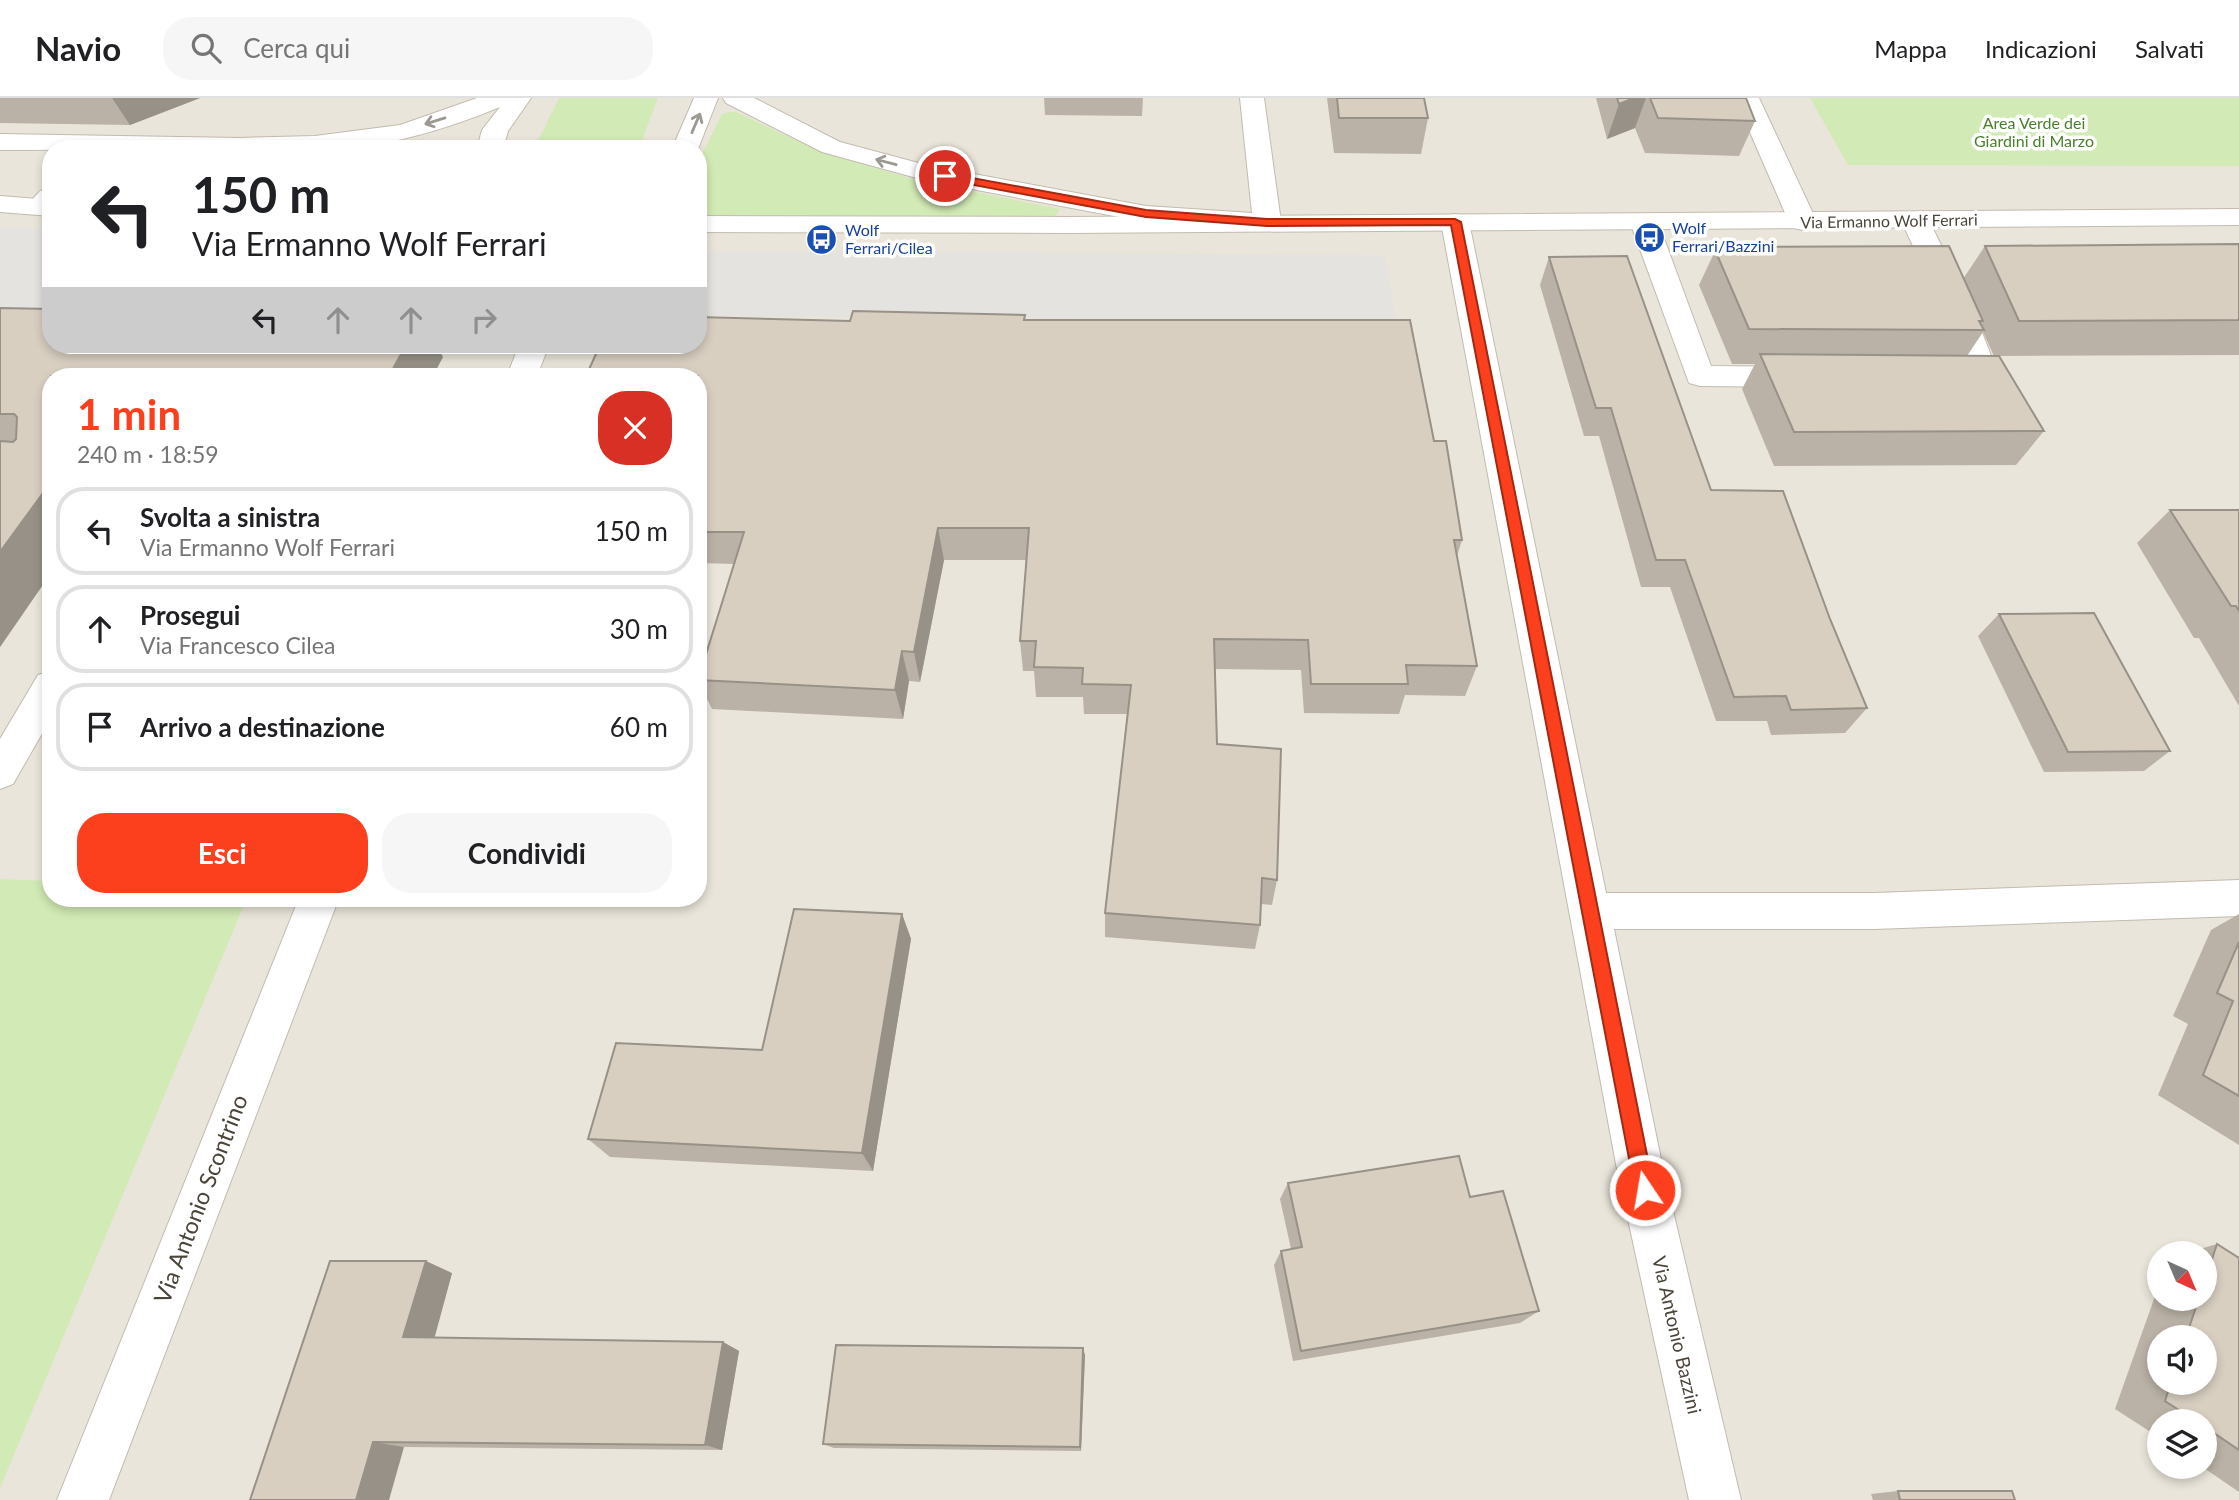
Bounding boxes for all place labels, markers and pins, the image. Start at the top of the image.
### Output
pin [915,146,975,206]
place label: Wolf Ferrari/Bazzini [1672,218,1774,255]
place label: Wolf Ferrari/Cilea [845,220,933,257]
bus stop icon: Wolf Ferrari/Bazzini [1632,220,1666,254]
bus stop icon: Wolf Ferrari/Cilea [805,222,839,256]

